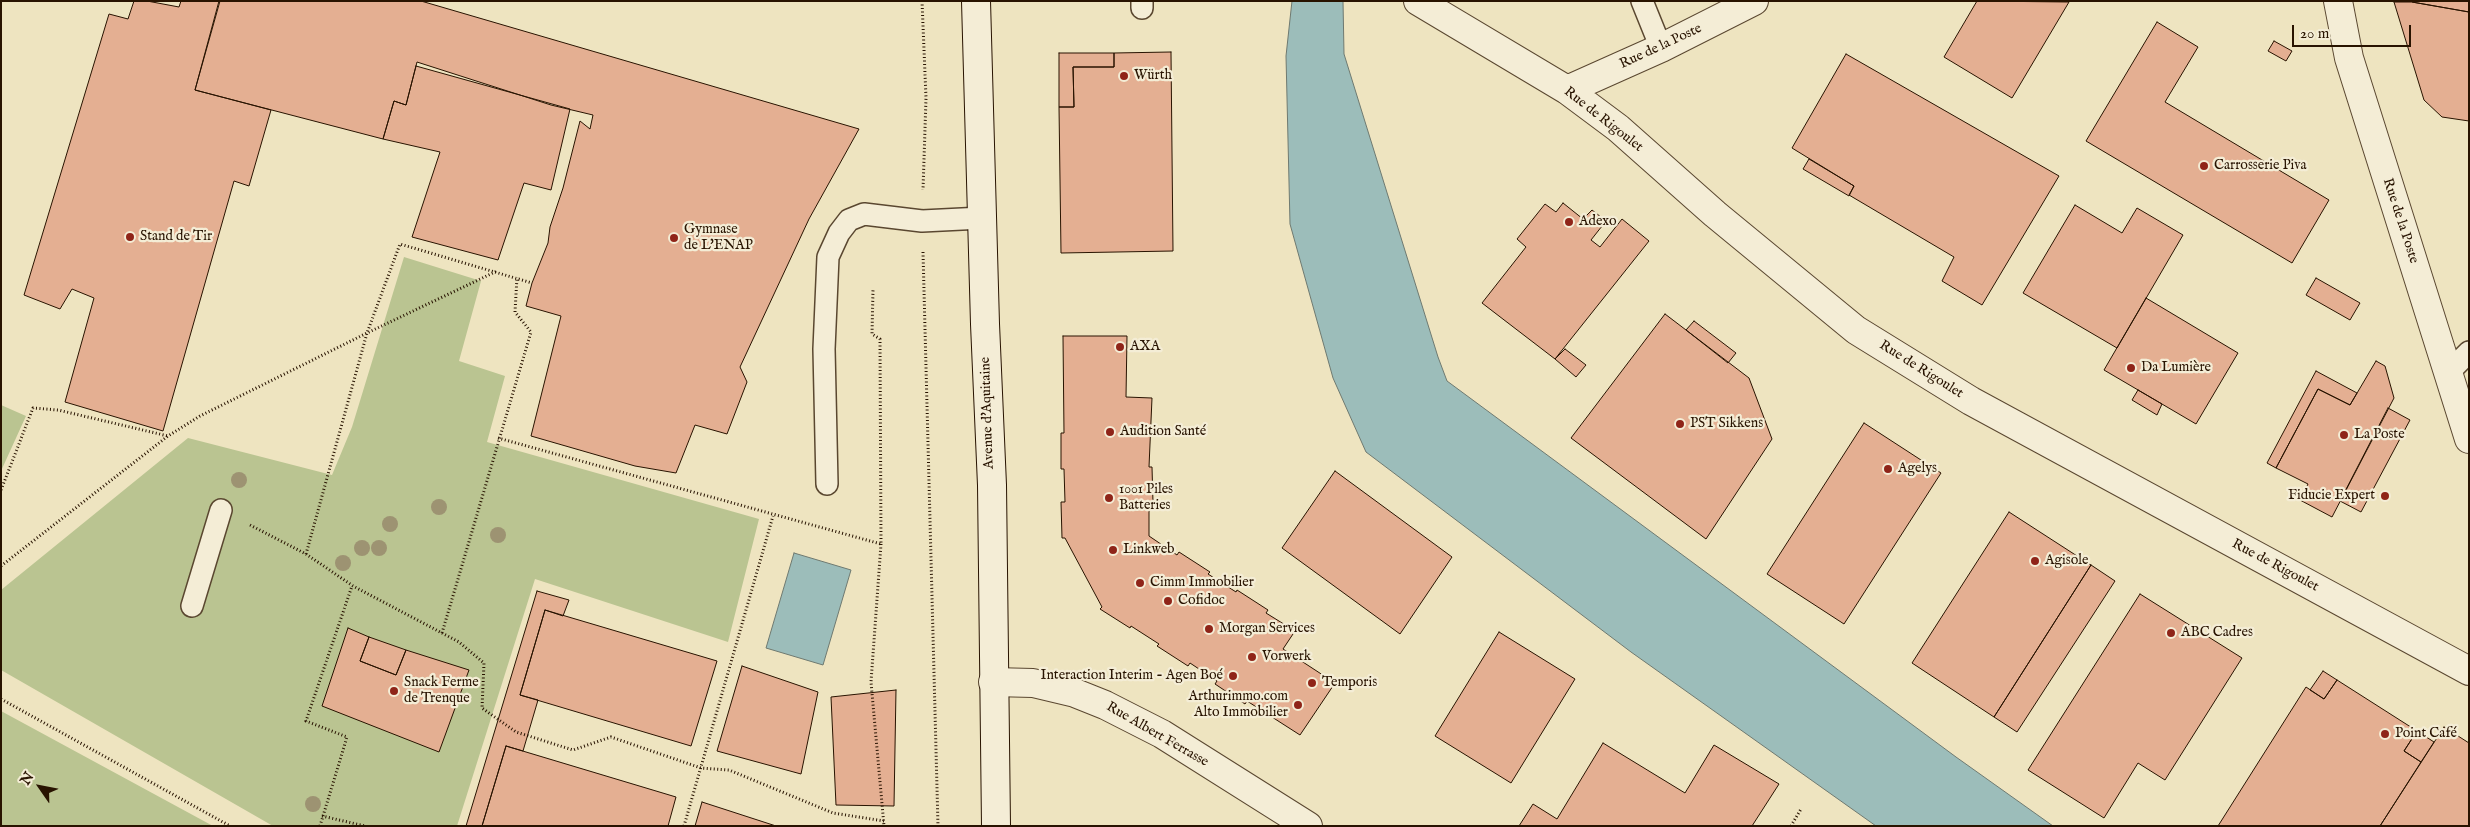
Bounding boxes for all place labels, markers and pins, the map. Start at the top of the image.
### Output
place label: Würth [1134,68,1172,84]
marker: Würth [1118,70,1130,82]
place label: Carrosserie Piva [2214,158,2306,174]
marker: Carrosserie Piva [2198,160,2210,172]
place label: Adexo [1579,214,1617,230]
marker: Adexo [1563,216,1575,228]
place label: Gymnase de L'ENAP [684,222,753,254]
place label: Stand de Tir [140,229,212,245]
marker: Stand de Tir [124,231,136,243]
marker: Gymnase de L'ENAP [668,232,680,244]
place label: AXA [1130,339,1160,355]
marker: AXA [1114,341,1126,353]
place label: Da Lumière [2141,360,2211,376]
marker: Da Lumière [2125,362,2137,374]
place label: PST Sikkens [1690,416,1763,432]
marker: PST Sikkens [1674,418,1686,430]
place label: Audition Santé [1120,424,1206,440]
marker: Audition Santé [1104,426,1116,438]
place label: La Poste [2354,427,2405,443]
marker: La Poste [2338,429,2350,441]
place label: Agelys [1898,461,1937,477]
marker: Agelys [1882,463,1894,475]
place label: 1001 Piles Batteries [1119,482,1173,514]
place label: Fiducie Expert [2288,488,2375,504]
marker: Fiducie Expert [2379,490,2391,502]
marker: 1001 Piles Batteries [1103,492,1115,504]
place label: Linkweb [1123,542,1175,558]
marker: Linkweb [1107,544,1119,556]
place label: Agisole [2045,553,2088,569]
marker: Agisole [2029,555,2041,567]
place label: Cimm Immobilier [1150,575,1254,591]
marker: Cimm Immobilier [1134,577,1146,589]
place label: Cofidoc [1178,593,1225,609]
marker: Cofidoc [1162,595,1174,607]
place label: Morgan Services [1219,621,1315,637]
marker: Morgan Services [1203,623,1215,635]
place label: ABC Cadres [2181,625,2253,641]
marker: ABC Cadres [2165,627,2177,639]
place label: Vorwerk [1262,649,1311,665]
marker: Vorwerk [1246,651,1258,663]
place label: Interaction Interim - Agen Boé [1040,668,1223,684]
marker: Interaction Interim - Agen Boé [1227,670,1239,682]
place label: Snack Ferme de Trenque [404,675,479,708]
place label: Temporis [1322,675,1377,691]
marker: Temporis [1306,677,1318,689]
marker: Snack Ferme de Trenque [388,685,400,697]
place label: Arthurimmo.com Alto Immobilier [1189,689,1288,722]
marker: Arthurimmo.com Alto Immobilier [1292,699,1304,711]
place label: Point Café [2395,726,2457,742]
marker: Point Café [2379,728,2391,740]

